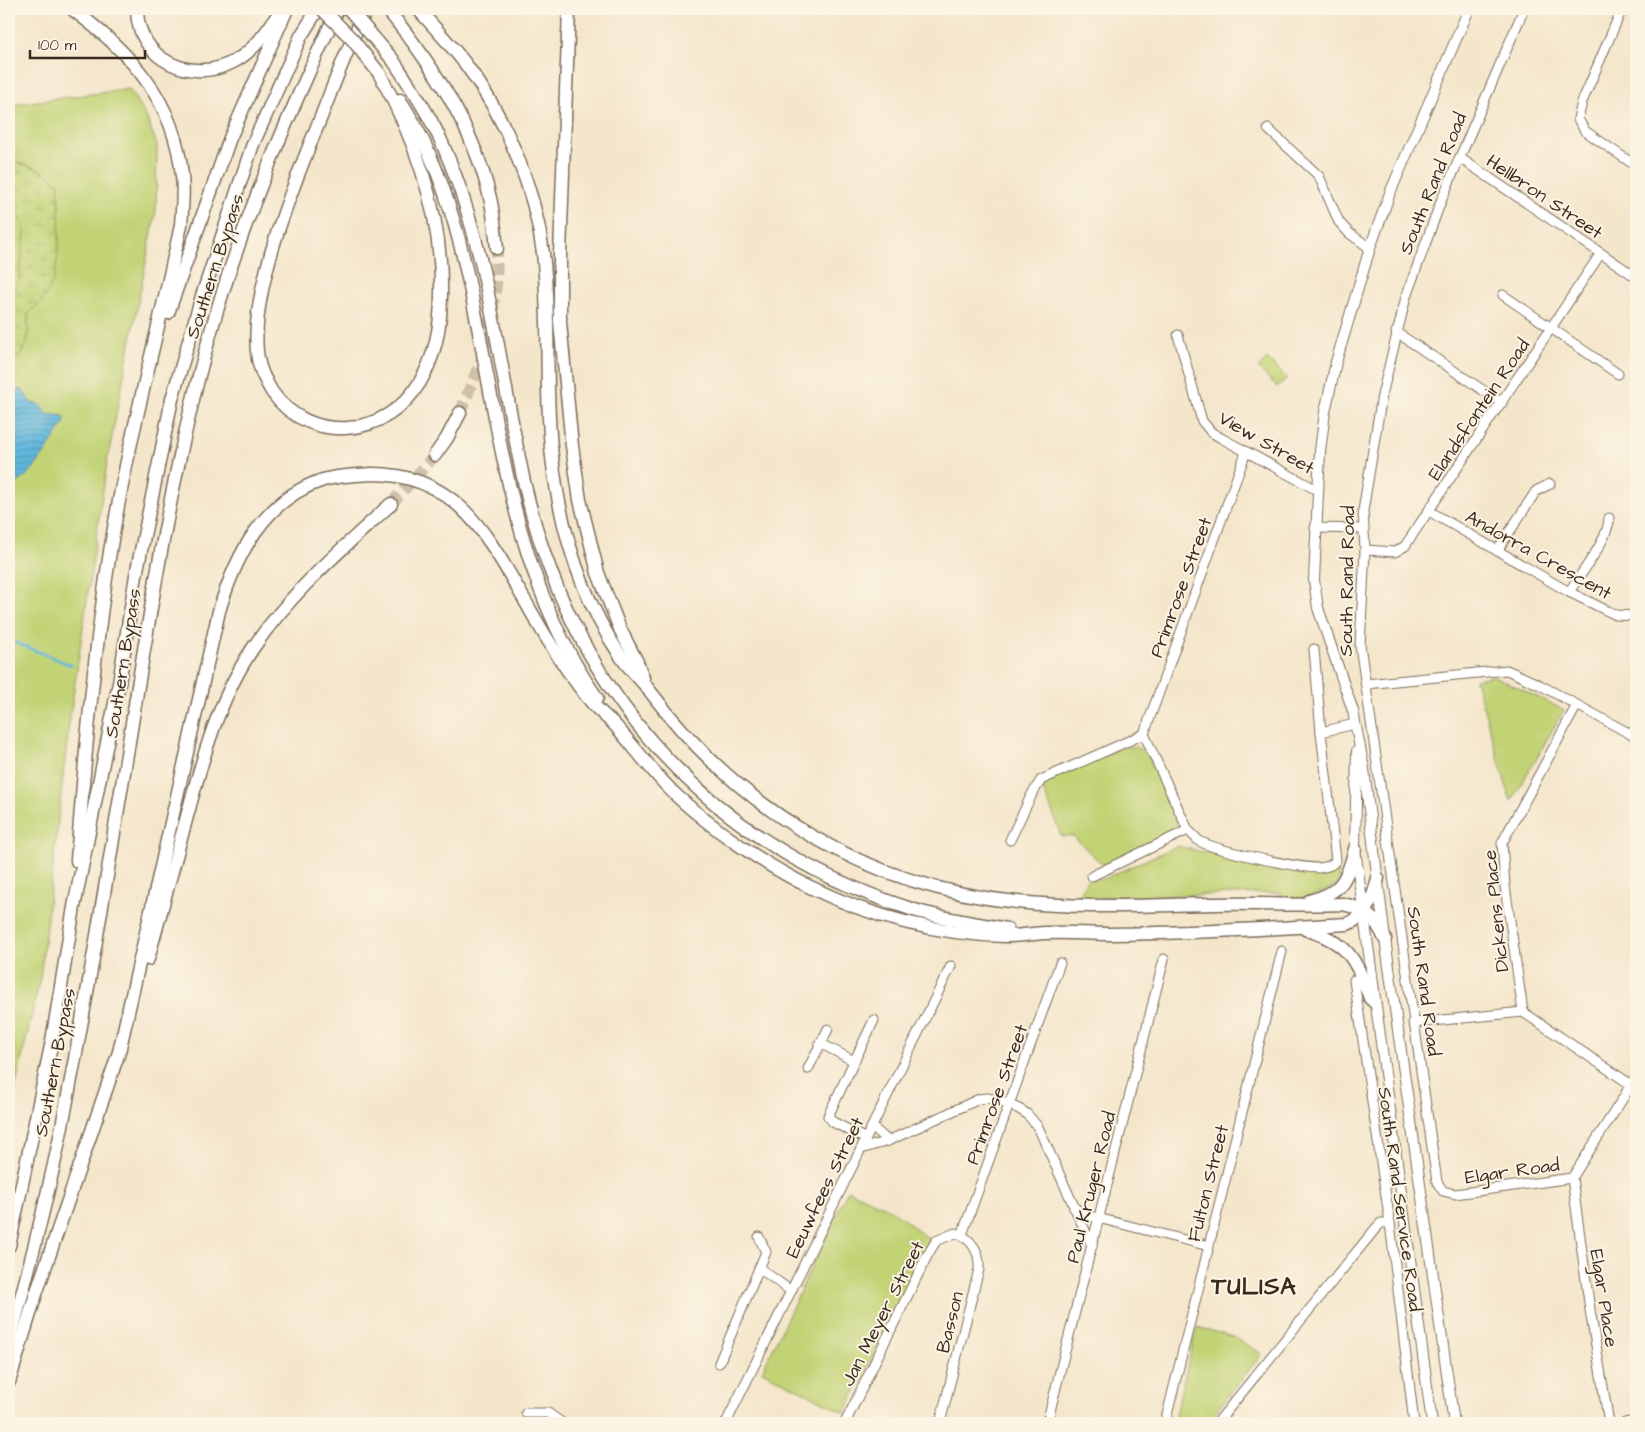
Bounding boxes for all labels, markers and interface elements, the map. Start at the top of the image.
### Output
scale bar [30,28,145,60]
text: 100 m [38,35,77,56]
street label: South Rand Road [1393,108,1474,259]
street label: Hellbron Street [1481,148,1608,246]
street label: Southern Bypass [179,191,253,343]
street label: Elandsfontein Road [1422,333,1537,486]
street label: View Street [1213,405,1319,482]
street label: Andorra Crescent [1460,504,1617,607]
street label: South Rand Road [1333,505,1362,657]
street label: Primrose Street [1144,513,1219,661]
street label: Southern Bypass [98,587,150,740]
street label: Dickens Place [1477,848,1516,973]
street label: South Rand Road [1400,905,1447,1058]
street label: Southern Bypass [28,986,84,1139]
street label: Primrose Street [960,1020,1035,1168]
street label: South Rand Service Road [1370,1085,1429,1314]
street label: Paul Kruger Road [1060,1108,1124,1266]
street label: Eeuwfees Street [779,1112,871,1263]
street label: Fulton Street [1181,1122,1236,1245]
street label: Elgar Road [1463,1151,1562,1192]
street label: Jan Meyer Street [835,1236,933,1392]
street label: Elgar Place [1581,1247,1625,1349]
district label: TULISA [1210,1270,1297,1304]
street label: Basson [930,1289,971,1356]

